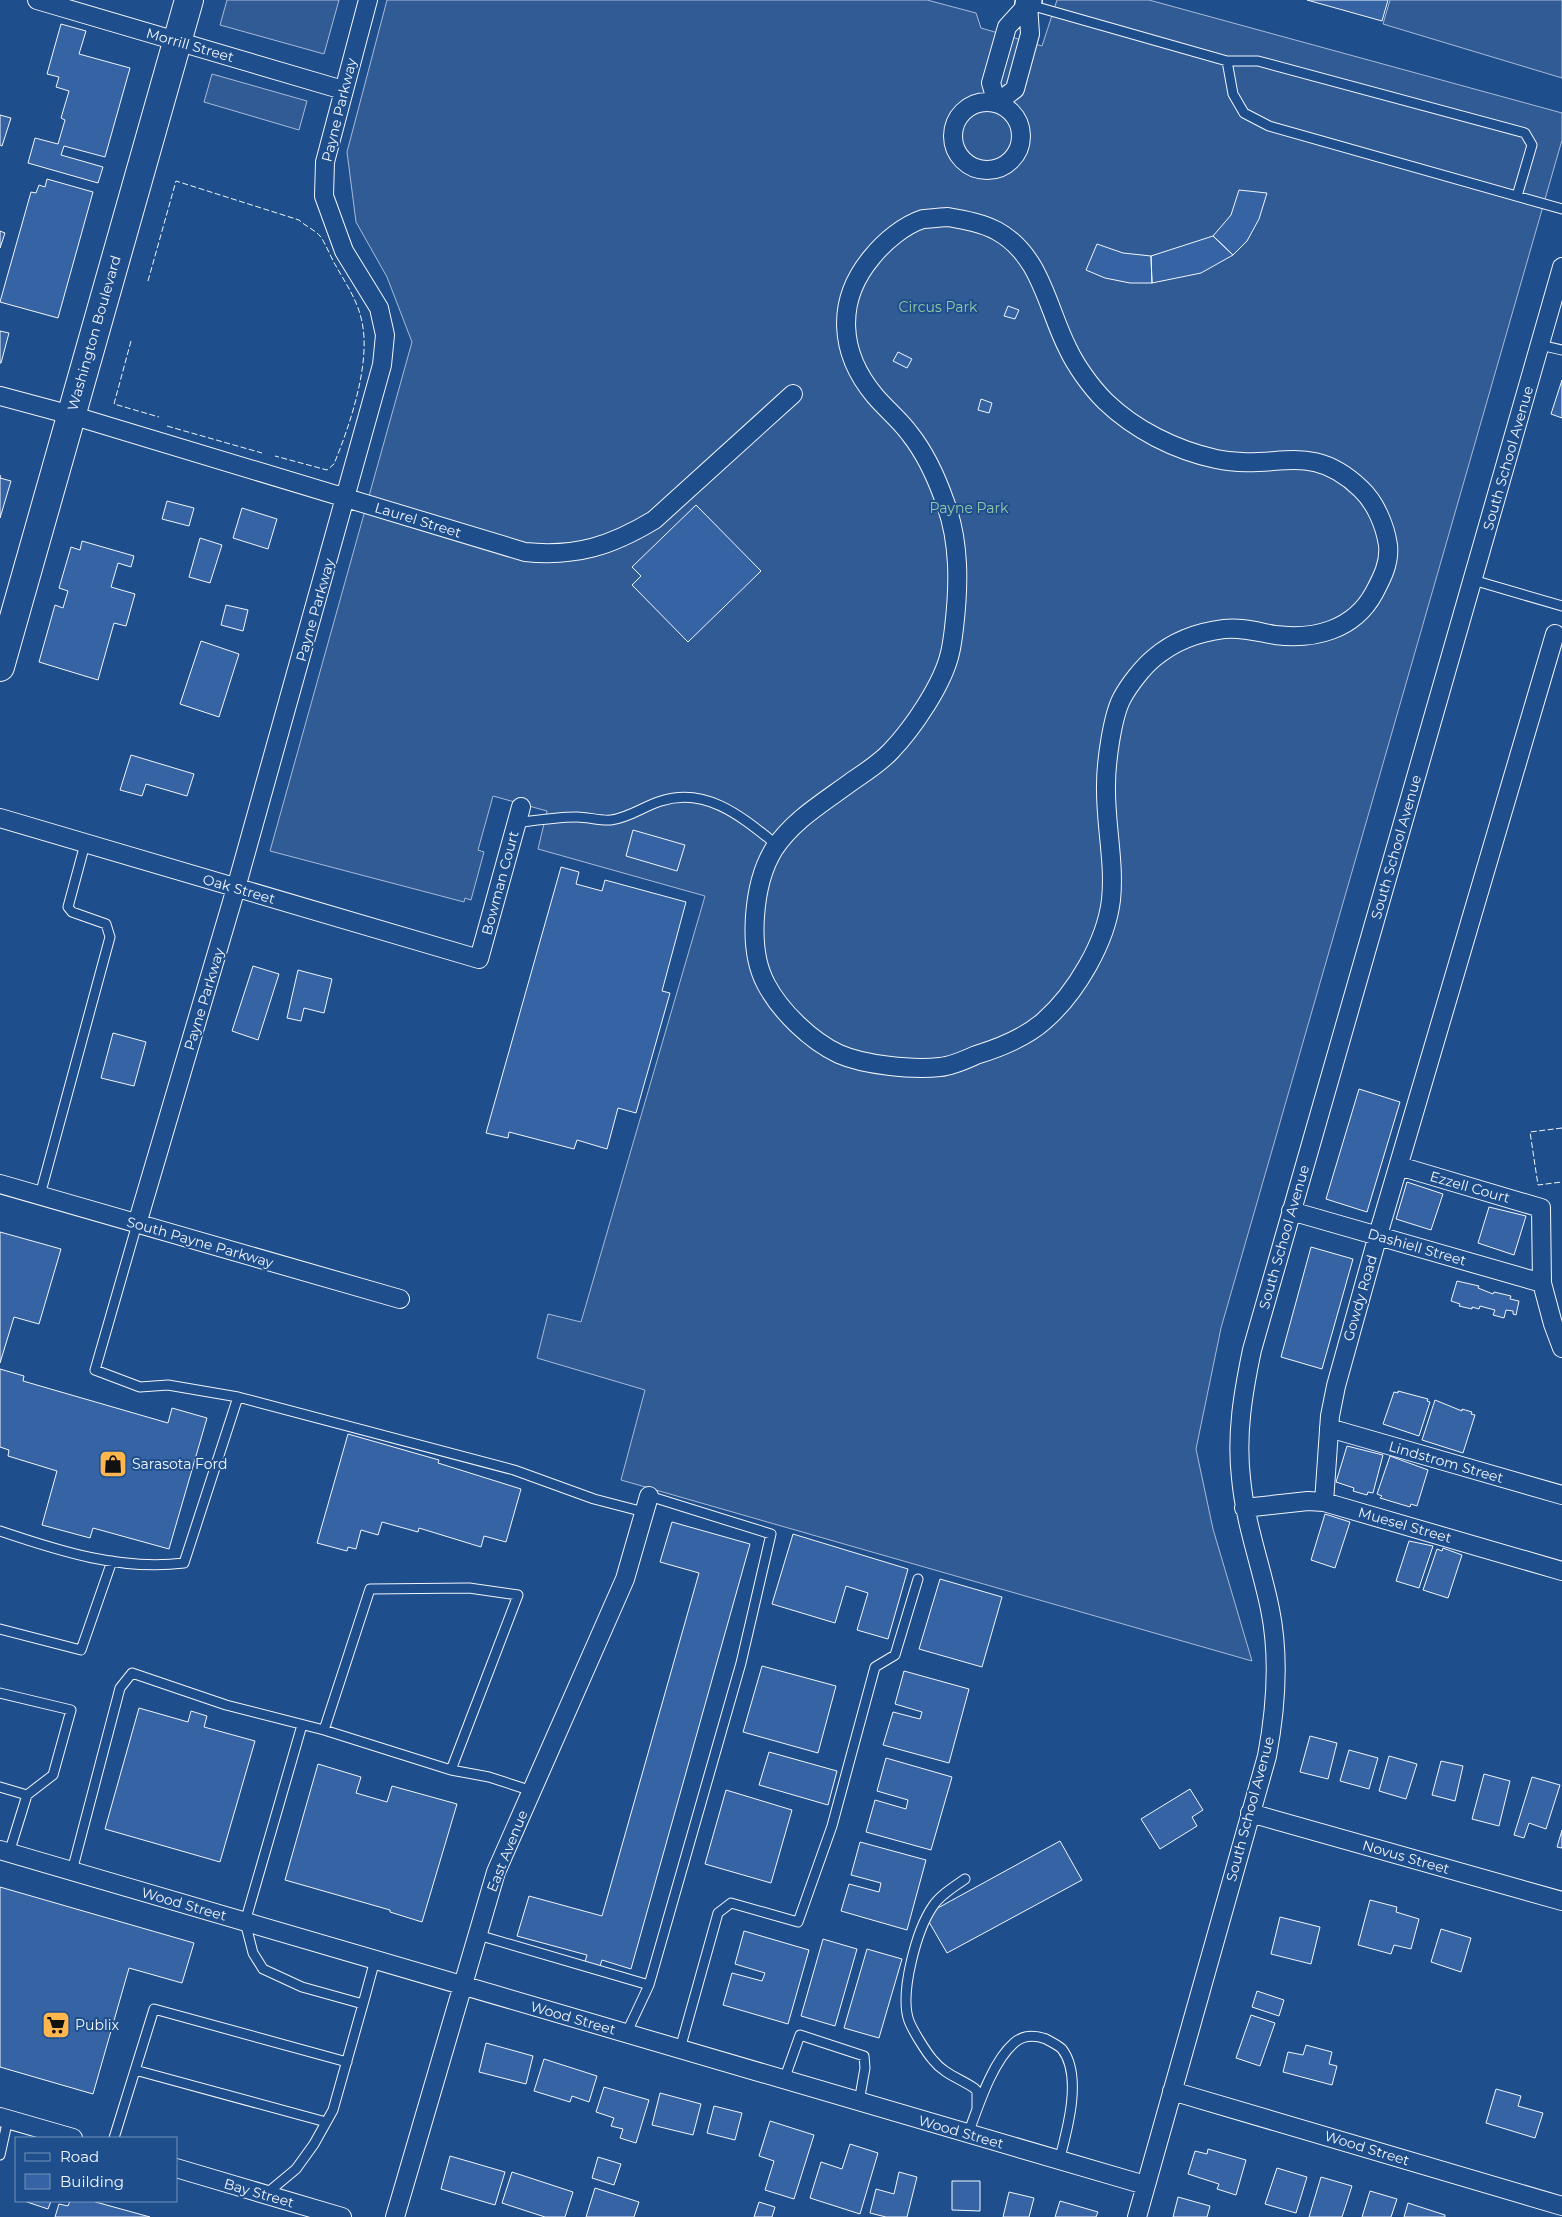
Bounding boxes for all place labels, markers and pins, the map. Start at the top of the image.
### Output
shop icon: Sarasota Ford [98,1449,128,1479]
place label: Sarasota Ford [132,1455,227,1473]
supermarket icon: Publix [41,2010,71,2040]
place label: Publix [75,2016,119,2034]

